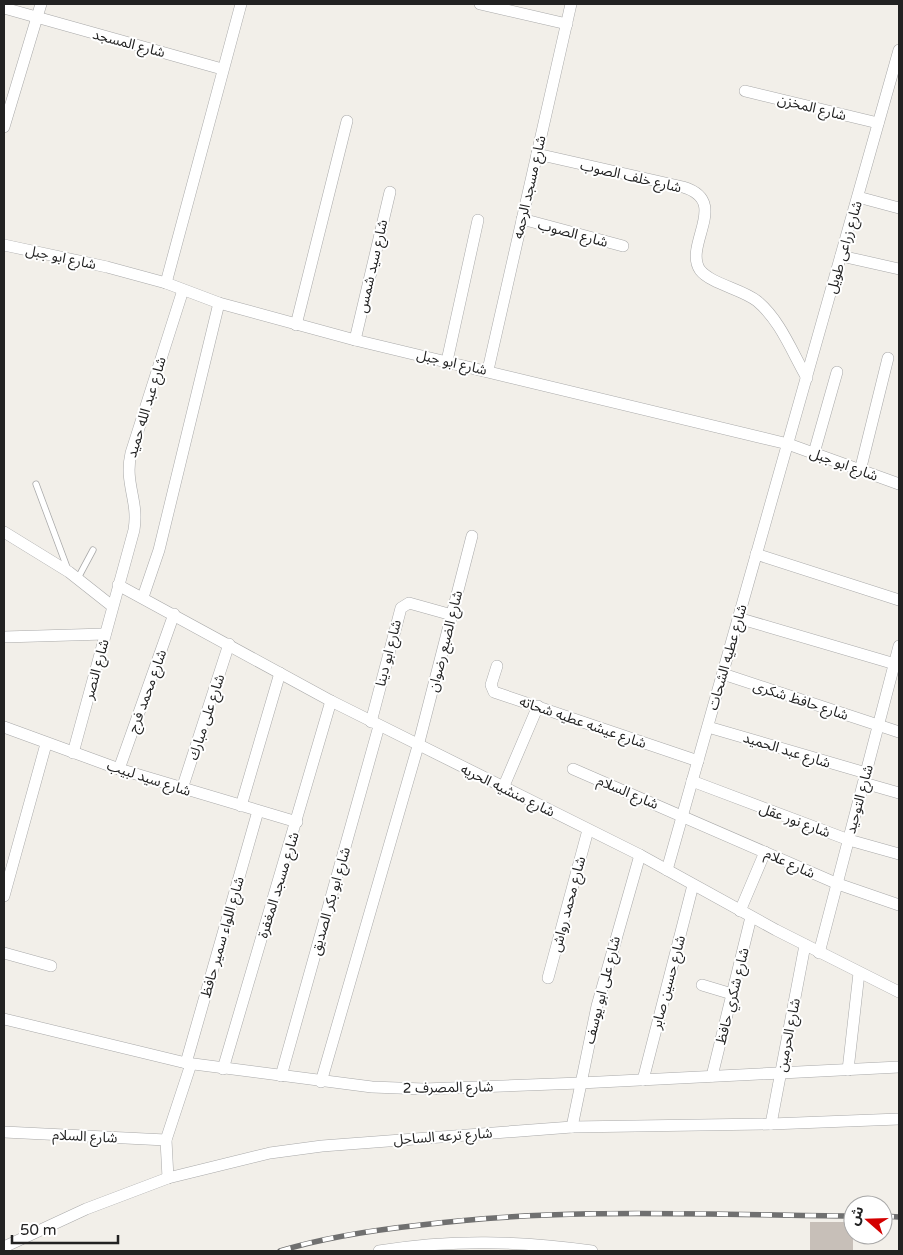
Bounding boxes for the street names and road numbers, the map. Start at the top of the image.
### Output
street label: شارع المسجد [90,26,167,63]
street label: شارع المخزن [775,91,848,126]
street label: شارع مسجد الرحمه [509,134,552,241]
street label: شارع خلف الصوب [578,157,683,198]
street label: شارع زراعى طويل [823,199,868,296]
street label: شارع الصوب [536,216,610,253]
street label: شارع سيد شمس [354,218,393,315]
street label: شارع ابو جبل [24,242,98,275]
street label: شارع ابو جبل [415,346,489,381]
street label: شارع عبد الله حميد [123,355,172,460]
street label: شارع ابو جبل [807,444,880,487]
street label: شارع الضبع رضوان [425,589,468,694]
street label: شارع عطيه الشحات [704,602,753,713]
street label: شارع ابو دينا [372,618,407,689]
street label: شارع النصر [80,637,115,703]
street label: شارع محمد فرج [125,647,172,736]
street label: شارع على مبارك [185,672,230,763]
street label: شارع حافظ شكرى [750,677,851,726]
street label: شارع عيشه عطيه شحاته [516,693,649,754]
street label: شارع عبد الحميد [741,729,833,774]
street label: شارع سيد لبيب [104,757,193,802]
street label: شارع منشيه الحريه [457,760,558,822]
street label: شارع التوحيد [842,763,879,836]
street label: شارع السلام [594,772,661,815]
street label: شارع نور عقل [756,800,833,843]
street label: شارع مسجد المغفرة [254,830,305,941]
street label: شارع ابو بكر الصديق [307,845,356,958]
street label: شارع علام [761,845,818,884]
street label: شارع محمد رواش [548,855,591,954]
street label: شارع اللواء سمير حافظ [197,875,250,1000]
street label: شارع حسين صابر [648,933,691,1032]
street label: شارع على ابو يوسف [581,934,626,1046]
street label: شارع شكري حافظ [712,946,755,1047]
street label: شارع الحرمين [773,997,806,1074]
street label: شارع المصرف 2 [403,1078,494,1099]
street label: شارع ترعه الساحل [393,1125,493,1150]
street label: شارع السلام [52,1126,118,1149]

